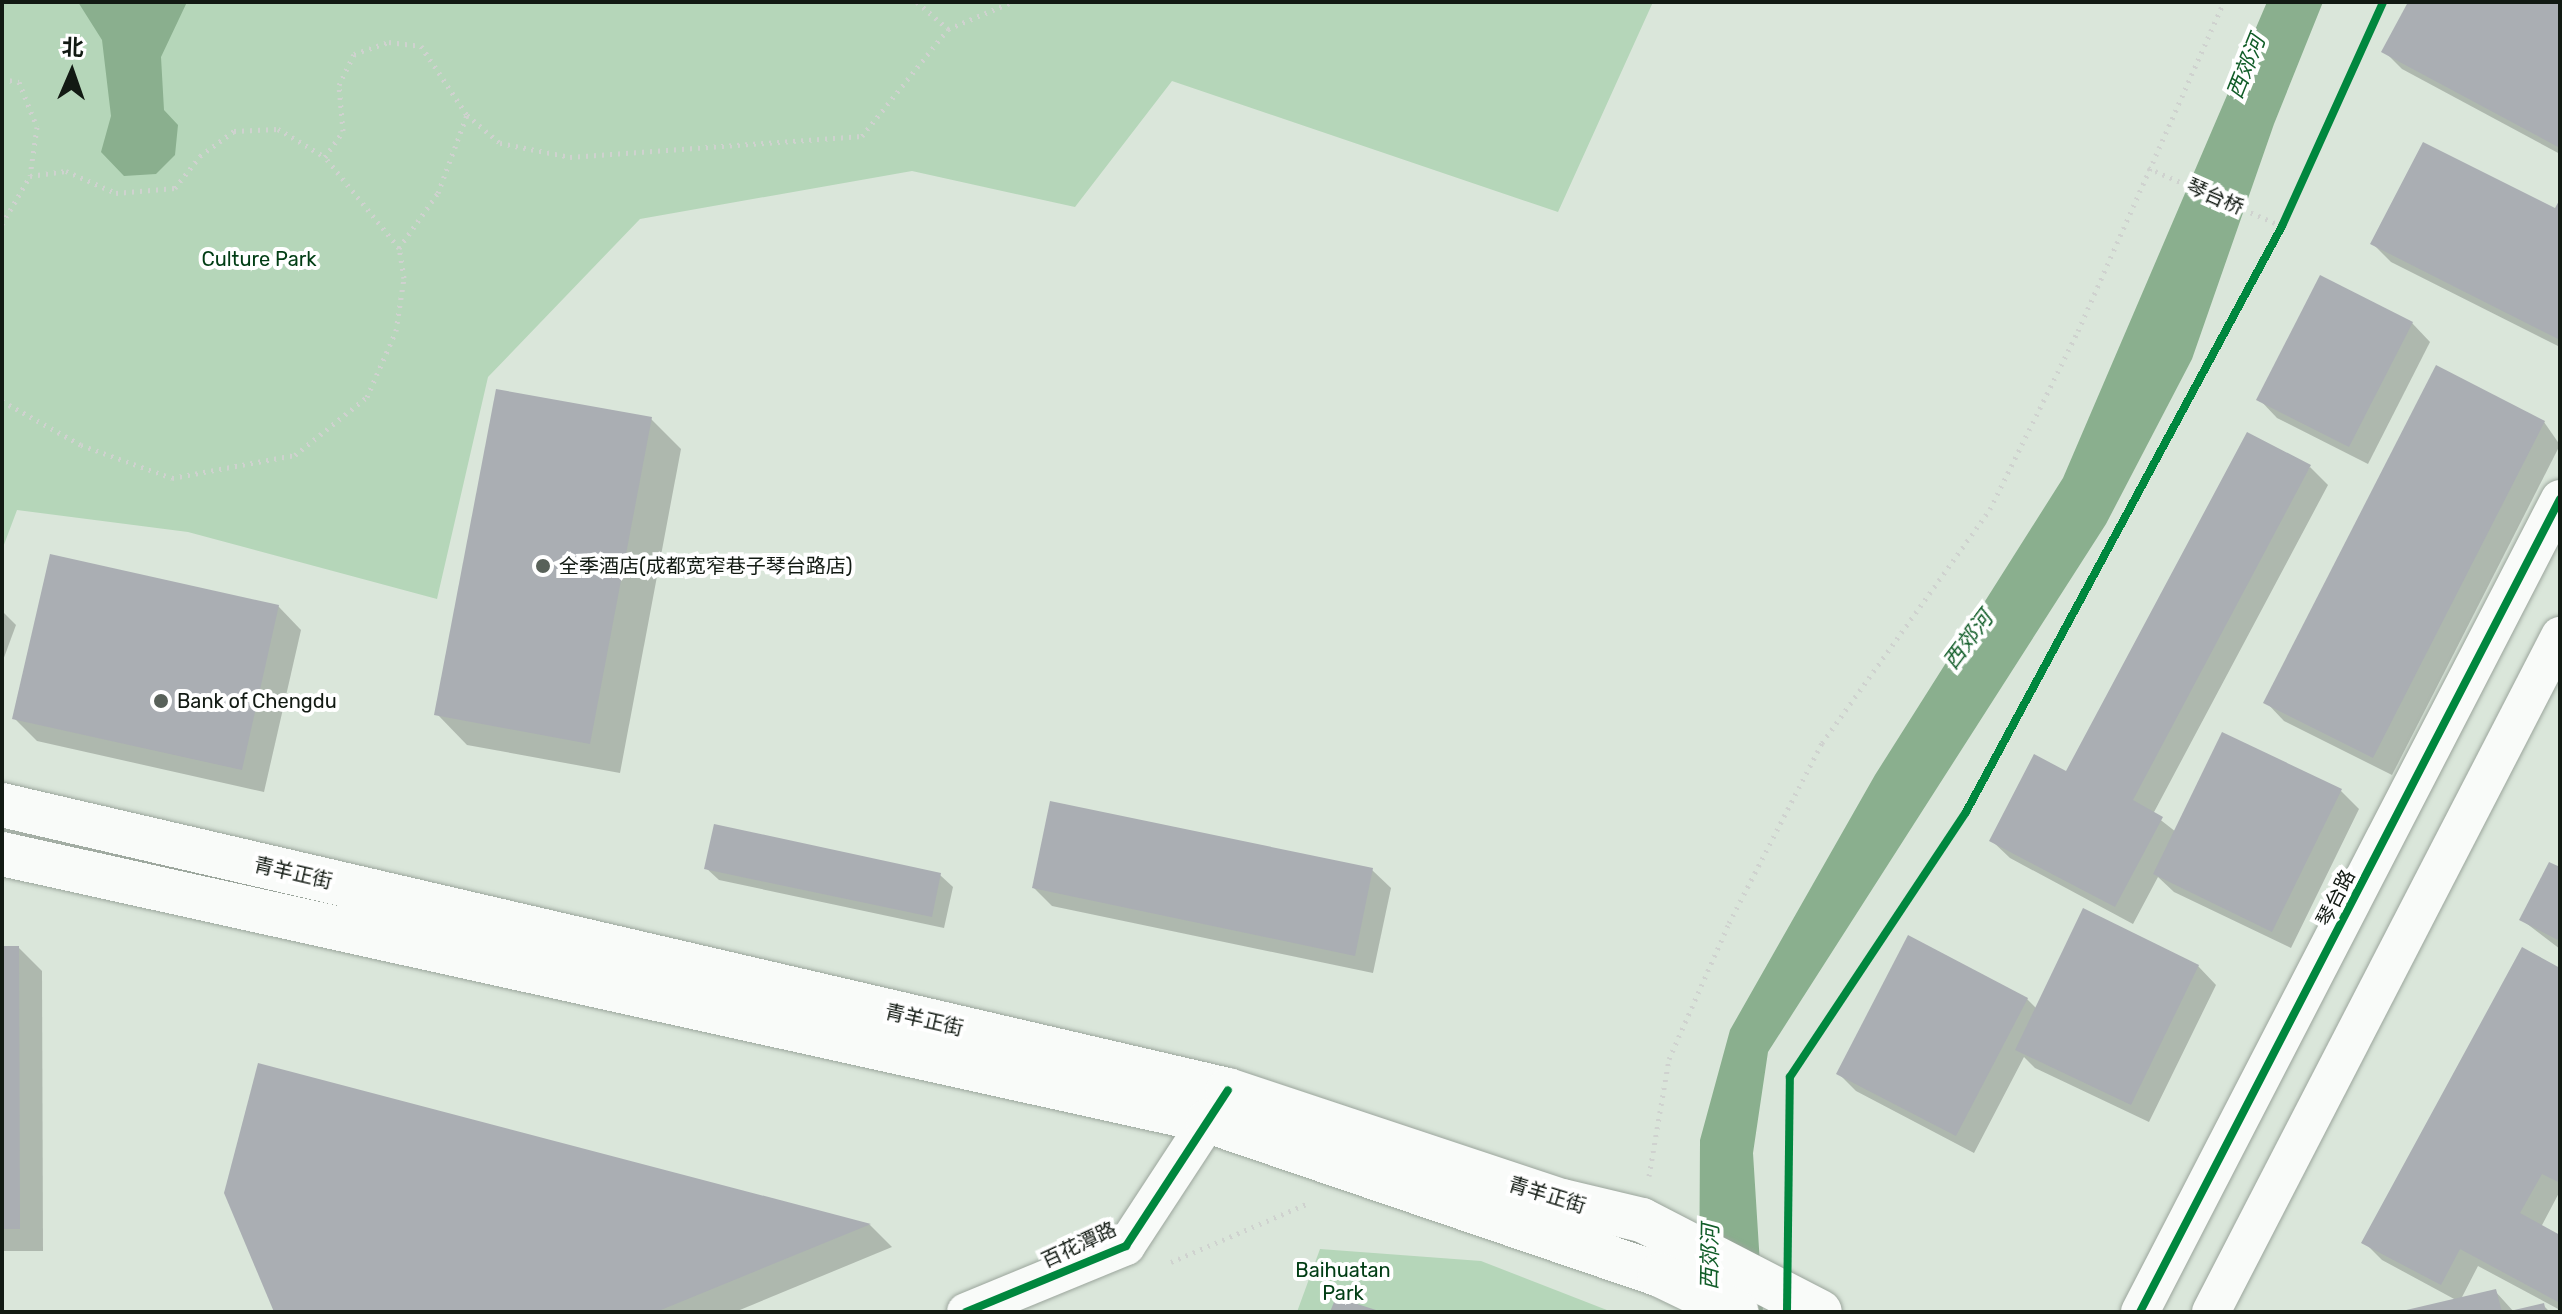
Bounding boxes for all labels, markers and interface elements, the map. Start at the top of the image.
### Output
water label: 西郊河 [2221,31,2271,103]
north arrow [32,32,112,112]
text: 北 [61,34,84,61]
street label: 琴台桥 [2183,174,2247,220]
park label: Culture Park [201,247,317,271]
place label: 全季酒店(成都宽窄巷子琴台路店) [559,554,853,578]
marker: 全季酒店(成都宽窄巷子琴台路店) [534,557,552,575]
water label: 西郊河 [1938,606,1998,674]
place label: Bank of Chengdu [177,689,337,713]
marker: Bank of Chengdu [152,692,170,710]
street label: 青羊正街 [251,852,335,894]
street label: 琴台路 [2312,866,2360,930]
street label: 青羊正街 [882,999,966,1041]
street label: 青羊正街 [1505,1172,1589,1218]
street label: 百花潭路 [1038,1217,1120,1273]
water label: 西郊河 [1696,1224,1724,1290]
park label: Baihuatan Park [1295,1258,1391,1305]

